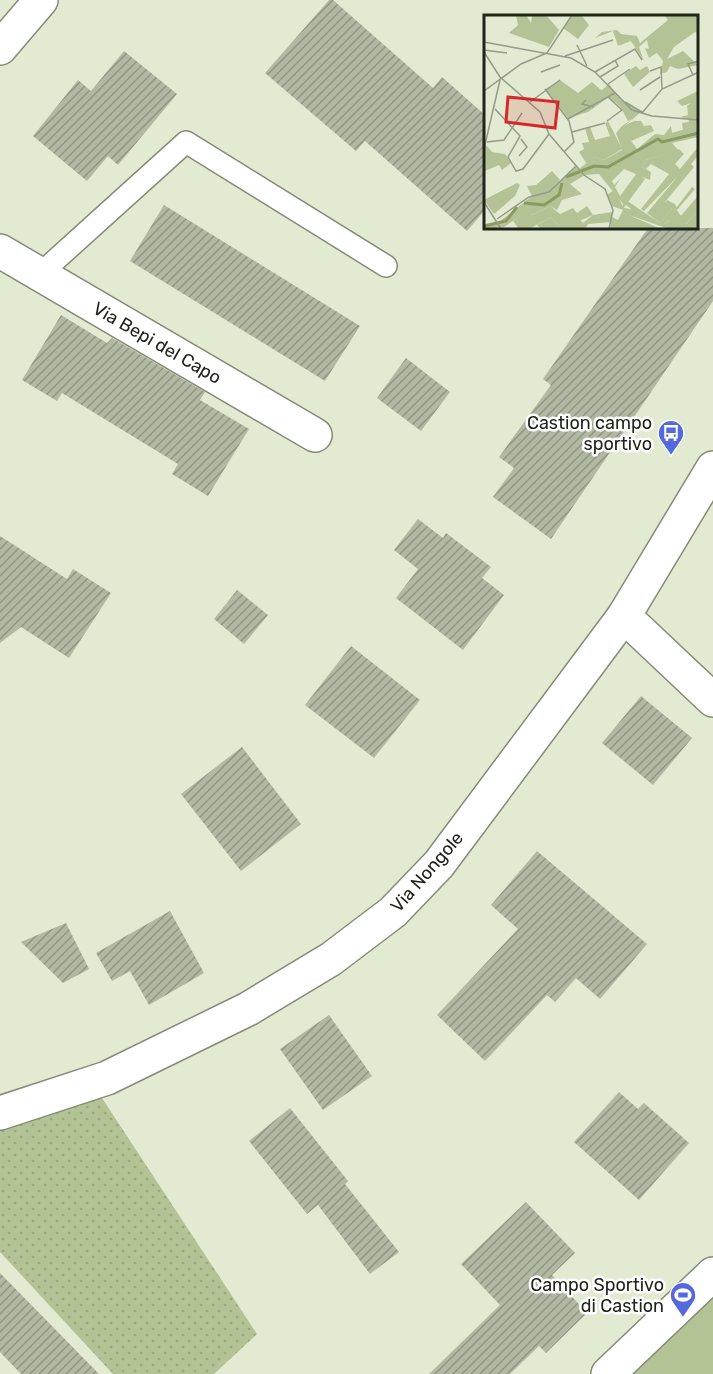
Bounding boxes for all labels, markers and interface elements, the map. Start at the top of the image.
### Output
inset map [484,15,698,230]
street label: Via Bepi del Capo [89,297,225,389]
place label: Castion campo sportivo [527,412,652,455]
bus stop icon: Castion campo sportivo [656,418,686,456]
street label: Via Nongole [386,827,468,917]
place label: Campo Sportivo di Castion [530,1274,664,1317]
sports icon: Campo Sportivo di Castion [668,1280,698,1318]

